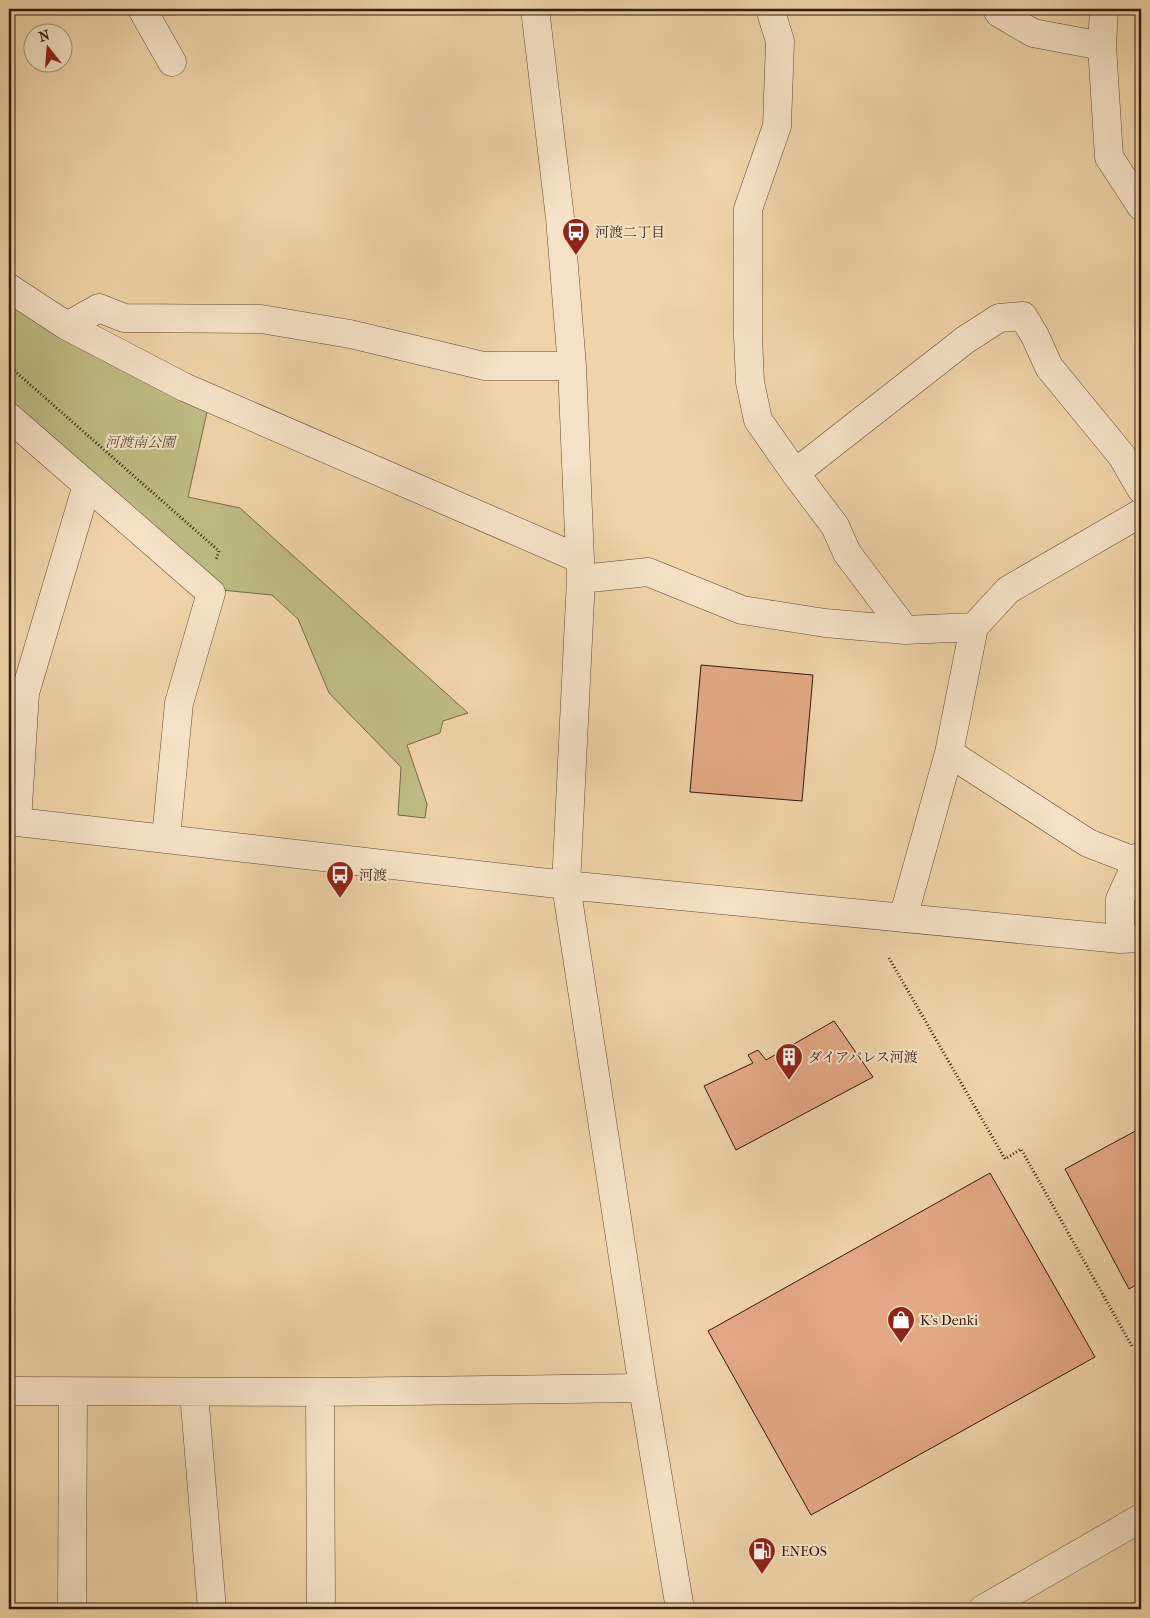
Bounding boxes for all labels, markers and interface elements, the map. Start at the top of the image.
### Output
north arrow [22,22,72,72]
text: N [37,26,52,46]
bus stop icon: 河渡二丁目 [561,217,591,256]
place label: 河渡二丁目 [595,224,665,241]
park label: 河渡南公園 [105,434,177,451]
bus stop icon: 河渡 [325,860,355,899]
place label: 河渡 [359,867,387,884]
building icon: ダイアパレス河渡 [774,1042,804,1081]
place label: ダイアパレス河渡 [808,1049,918,1066]
shop icon: K's Denki [886,1305,916,1344]
place label: K's Denki [920,1312,978,1329]
fuel station icon: ENEOS [747,1536,777,1575]
place label: ENEOS [781,1543,827,1560]

